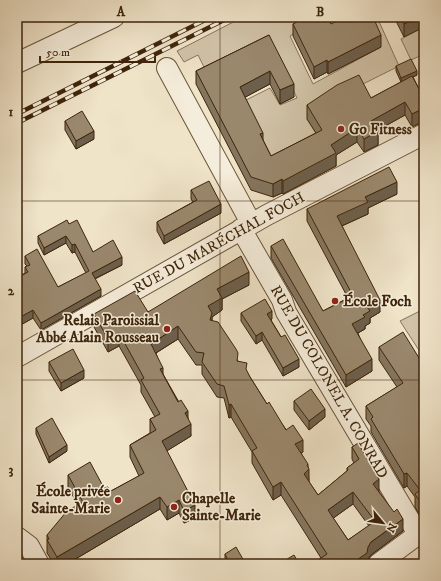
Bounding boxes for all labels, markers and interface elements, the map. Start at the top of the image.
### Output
text: A [116,4,126,20]
text: B [316,4,324,20]
scale bar [40,38,155,64]
text: 50 m [46,45,70,60]
text: 1 [9,104,14,120]
place label: Go Fitness [349,120,412,139]
marker: Go Fitness [336,124,346,134]
street label: RUE DU MARÉCHAL FOCH [130,188,308,298]
street label: RUE DU COLONEL A. CONRAD [266,282,392,482]
text: 2 [8,283,15,299]
place label: École Foch [343,291,412,311]
marker: École Foch [330,296,340,306]
place label: Relais Paroissial Abbé Alain Rousseau [35,311,160,347]
marker: Relais Paroissial Abbé Alain Rousseau [162,324,172,334]
text: 3 [9,462,14,478]
place label: École privée Sainte-Marie [31,481,111,518]
place label: Chapelle Sainte-Marie [182,489,261,525]
marker: École privée Sainte-Marie [113,495,123,505]
marker: Chapelle Sainte-Marie [169,502,179,512]
north arrow [363,503,403,543]
text: N [383,520,399,535]

